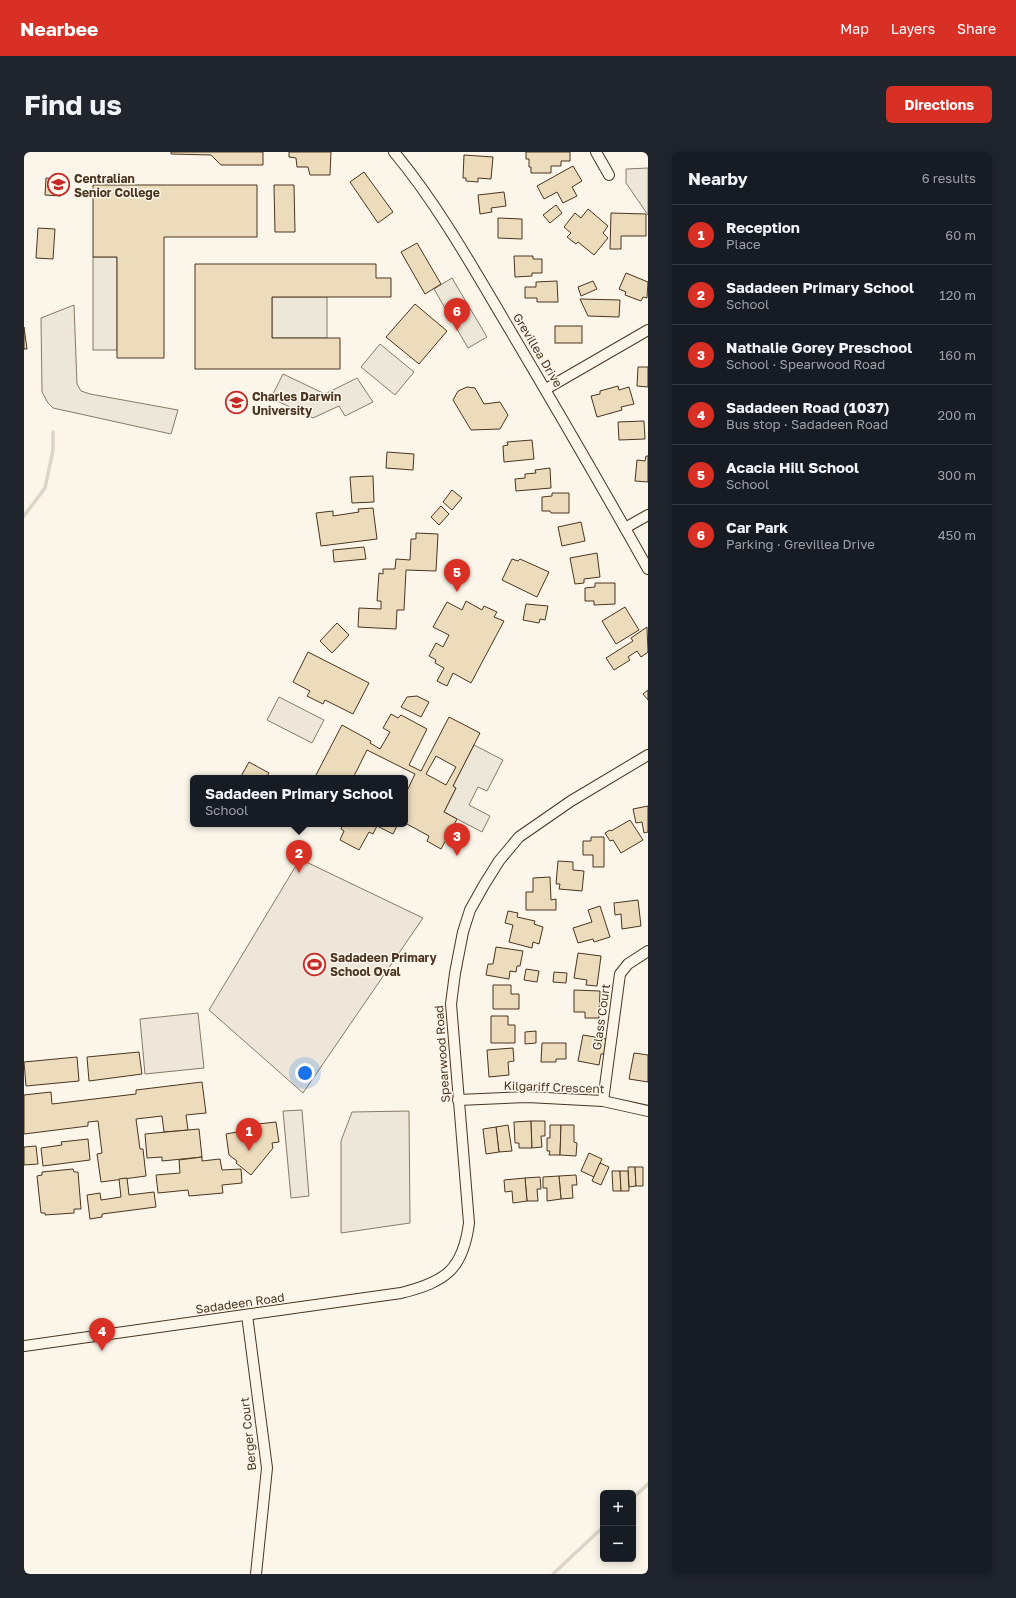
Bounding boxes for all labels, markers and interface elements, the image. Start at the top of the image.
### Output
text: Nearbee [20,17,98,40]
text: Map [840,20,869,37]
text: Layers [891,20,935,37]
text: Share [957,20,996,37]
button: Directions [886,86,992,123]
text: Find us [24,88,122,121]
text: Nearby [688,168,748,189]
text: 6 results [922,170,976,186]
place label: Centralian Senior College [74,171,160,200]
school or university icon: Centralian Senior College [45,172,71,198]
text: Reception [726,218,800,236]
text: 1 [698,227,704,243]
text: 60 m [945,227,976,243]
text: Place [726,236,761,252]
text: Sadadeen Primary School [726,278,914,296]
text: 2 [697,287,705,303]
text: 120 m [939,287,976,303]
text: School [726,296,769,312]
pin: 6 [444,298,470,331]
street label: Grevillea Drive [510,310,566,390]
text: Nathalie Gorey Preschool [726,338,912,356]
text: 3 [697,347,705,363]
text: 160 m [939,347,976,363]
text: School · Spearwood Road [726,356,885,372]
place label: Charles Darwin University [252,389,341,418]
school or university icon: Charles Darwin University [223,390,249,416]
text: Sadadeen Road (1037) [726,398,890,416]
text: 4 [697,407,705,423]
text: 200 m [938,407,976,423]
text: Bus stop · Sadadeen Road [726,416,888,432]
text: Acacia Hill School [726,458,859,476]
text: 5 [697,467,705,483]
text: 300 m [938,467,976,483]
text: School [726,476,769,492]
text: Car Park [726,518,788,536]
text: 6 [697,527,705,543]
text: 450 m [938,527,976,543]
text: Parking · Grevillea Drive [726,536,875,552]
pin: 5 [444,559,470,592]
popup [190,775,408,827]
text: Sadadeen Primary School [205,784,393,802]
text: School [205,802,248,818]
pin: 3 [444,823,470,856]
pin: 2 [286,840,312,873]
place label: Sadadeen Primary School Oval [330,950,438,979]
sports icon: Sadadeen Primary School Oval [301,951,327,977]
street label: Glass Court [589,983,613,1051]
street label: Spearwood Road [431,1005,453,1103]
your location [295,1063,315,1083]
street label: Kilgariff Crescent [503,1078,605,1096]
pin: 1 [236,1118,262,1151]
street label: Sadadeen Road [195,1289,285,1317]
pin: 4 [89,1318,115,1351]
street label: Berger Court [237,1396,259,1472]
map controls [600,1490,636,1562]
button: + [600,1490,636,1526]
button: − [600,1526,636,1562]

